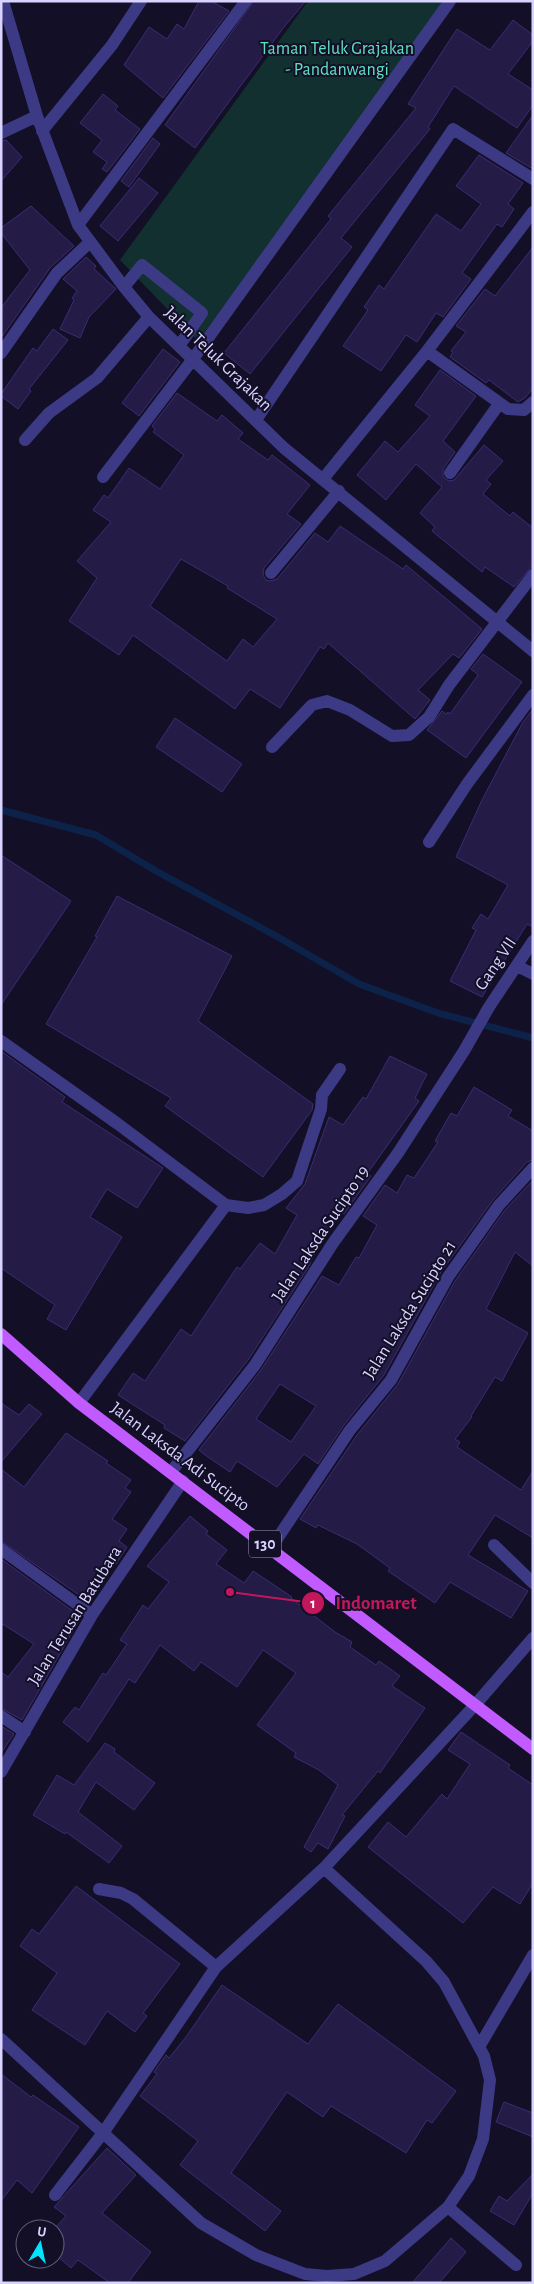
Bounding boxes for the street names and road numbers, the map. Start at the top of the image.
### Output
street label: Jalan Teluk Grajakan [161,303,275,415]
street label: Gang VII [472,934,520,994]
street label: Jalan Laksda Sucipto 19 [269,1163,373,1305]
street label: Jalan Laksda Sucipto 21 [360,1238,460,1382]
street label: Jalan Laksda Adi Sucipto [107,1399,253,1515]
road number: 130 [249,1530,281,1558]
street label: Jalan Terusan Batubara [25,1543,125,1689]

